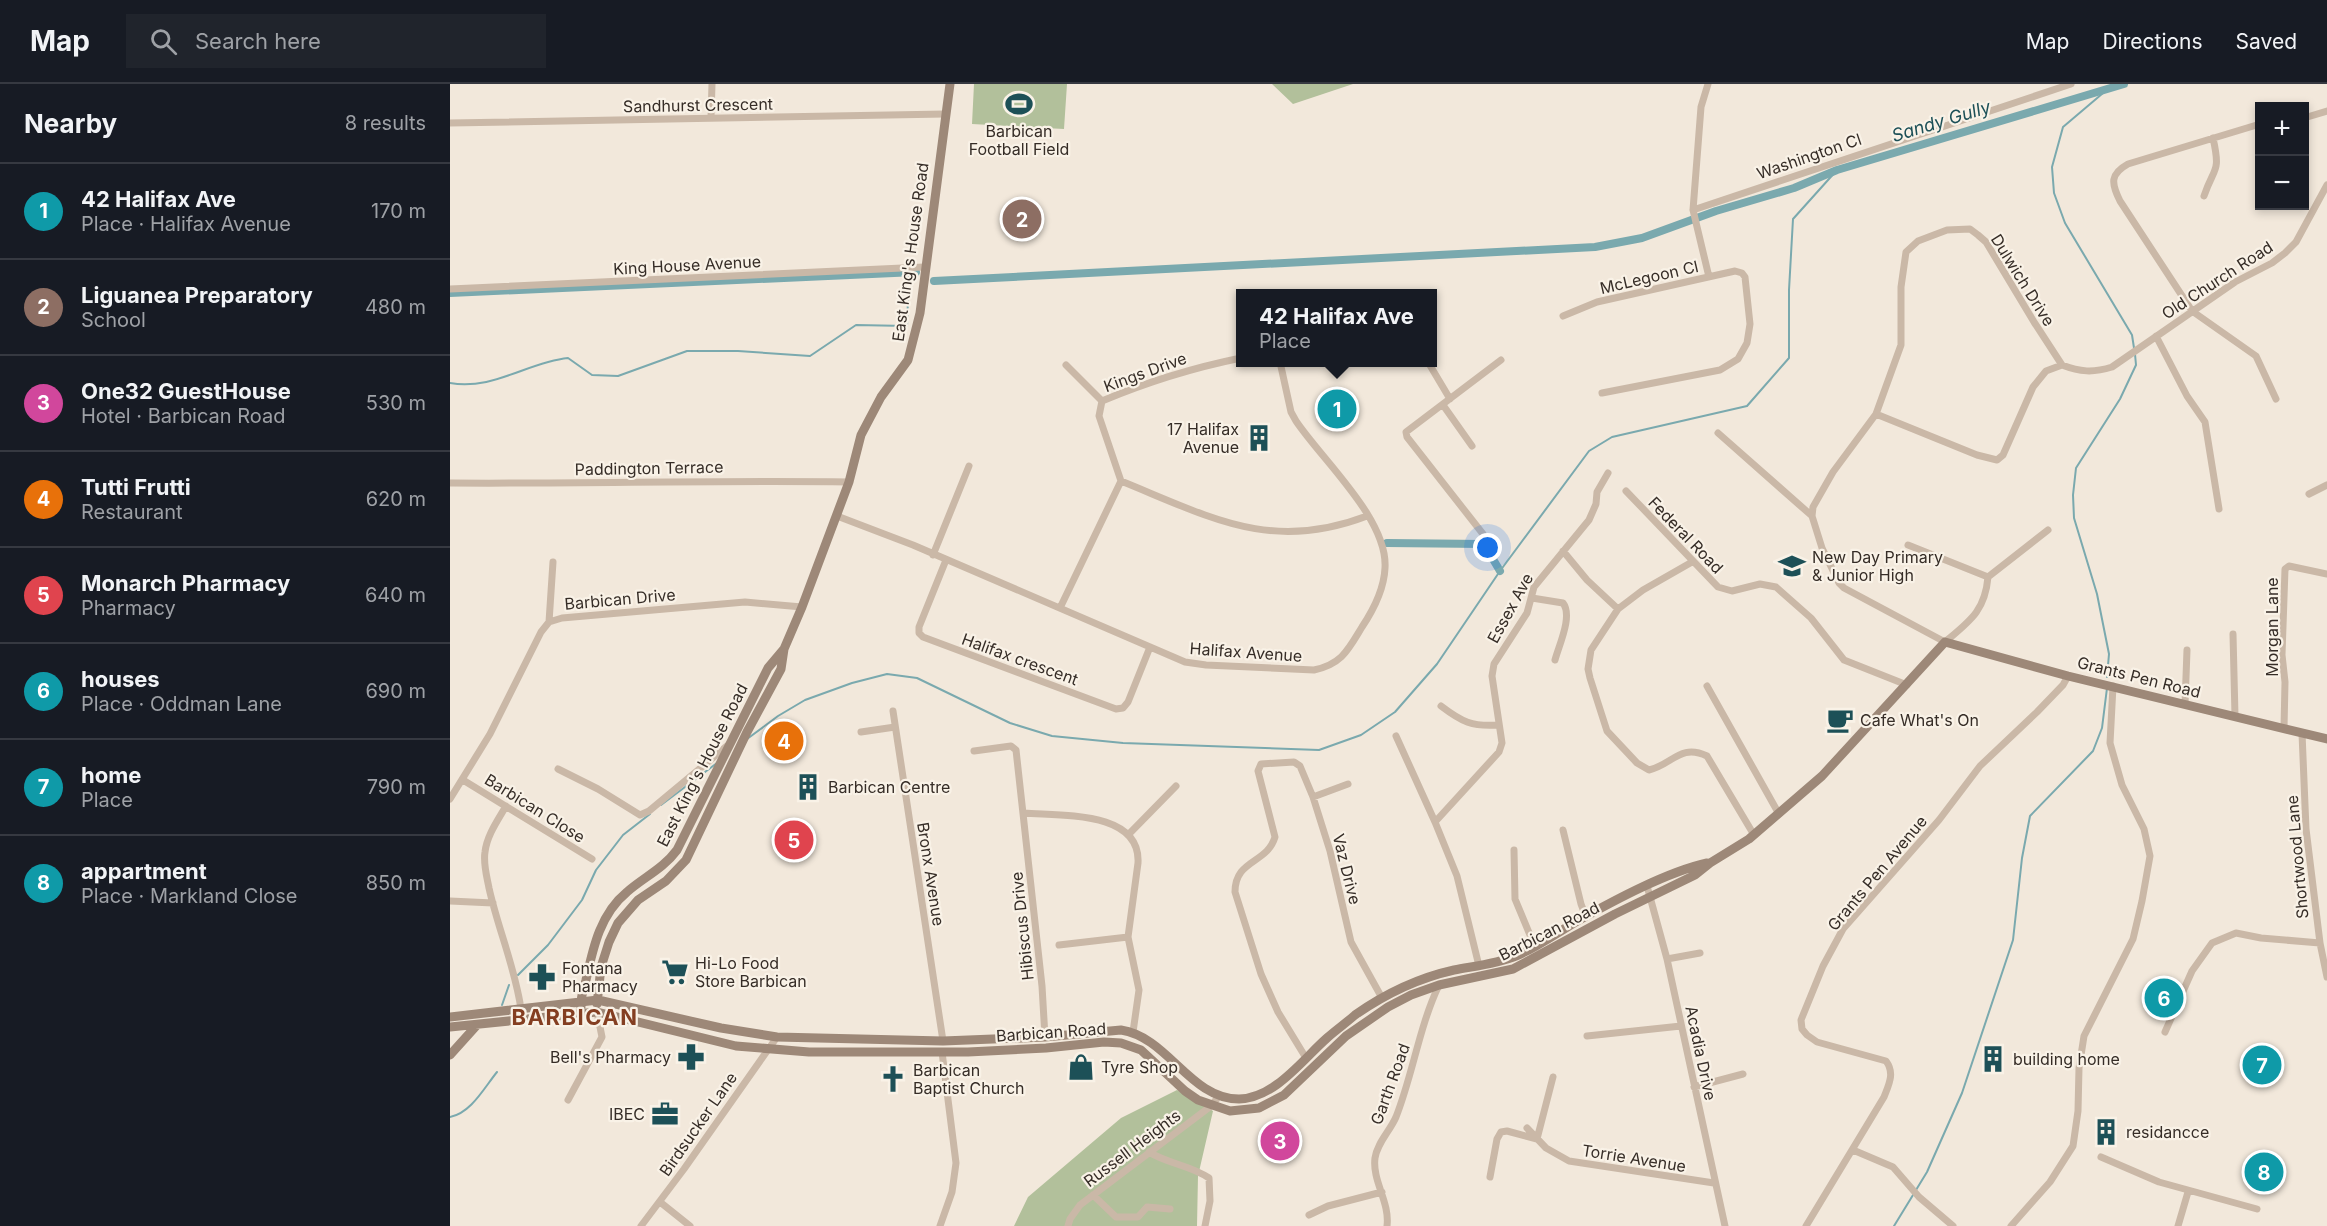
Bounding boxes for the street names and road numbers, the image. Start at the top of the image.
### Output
street label: Sandhurst Crescent [623,94,773,116]
street label: Washington Cl [1754,129,1864,183]
street label: East King's House Road [888,161,932,343]
street label: Dulwich Drive [1987,230,2059,330]
street label: Old Church Road [2158,237,2276,323]
street label: King House Avenue [613,251,761,279]
street label: McLegoon Cl [1598,256,1700,298]
street label: Kings Drive [1101,348,1189,396]
street label: Paddington Terrace [574,457,724,479]
street label: Federal Road [1644,492,1728,578]
street label: Essex Ave [1483,570,1537,646]
street label: Morgan Lane [2262,577,2282,677]
street label: Barbican Drive [564,584,676,614]
street label: Halifax crescent [959,629,1081,689]
street label: Halifax Avenue [1189,638,1303,666]
street label: Grants Pen Road [2075,652,2203,702]
street label: East King's House Road [652,680,752,850]
street label: Barbican Close [481,769,589,847]
street label: Shortwood Lane [2282,794,2312,920]
street label: Grants Pen Avenue [1823,811,1931,935]
street label: Bronx Avenue [913,821,949,927]
street label: Vaz Drive [1329,832,1365,906]
street label: Hibiscus Drive [1006,871,1038,981]
street label: Barbican Road [1495,897,1603,965]
street label: Acadia Drive [1681,1004,1721,1102]
street label: Barbican Road [995,1018,1107,1046]
street label: Garth Road [1366,1041,1414,1127]
street label: Birdsucker Lane [655,1068,741,1180]
street label: Russell Heights [1080,1105,1184,1191]
street label: Torrie Avenue [1581,1140,1687,1176]

